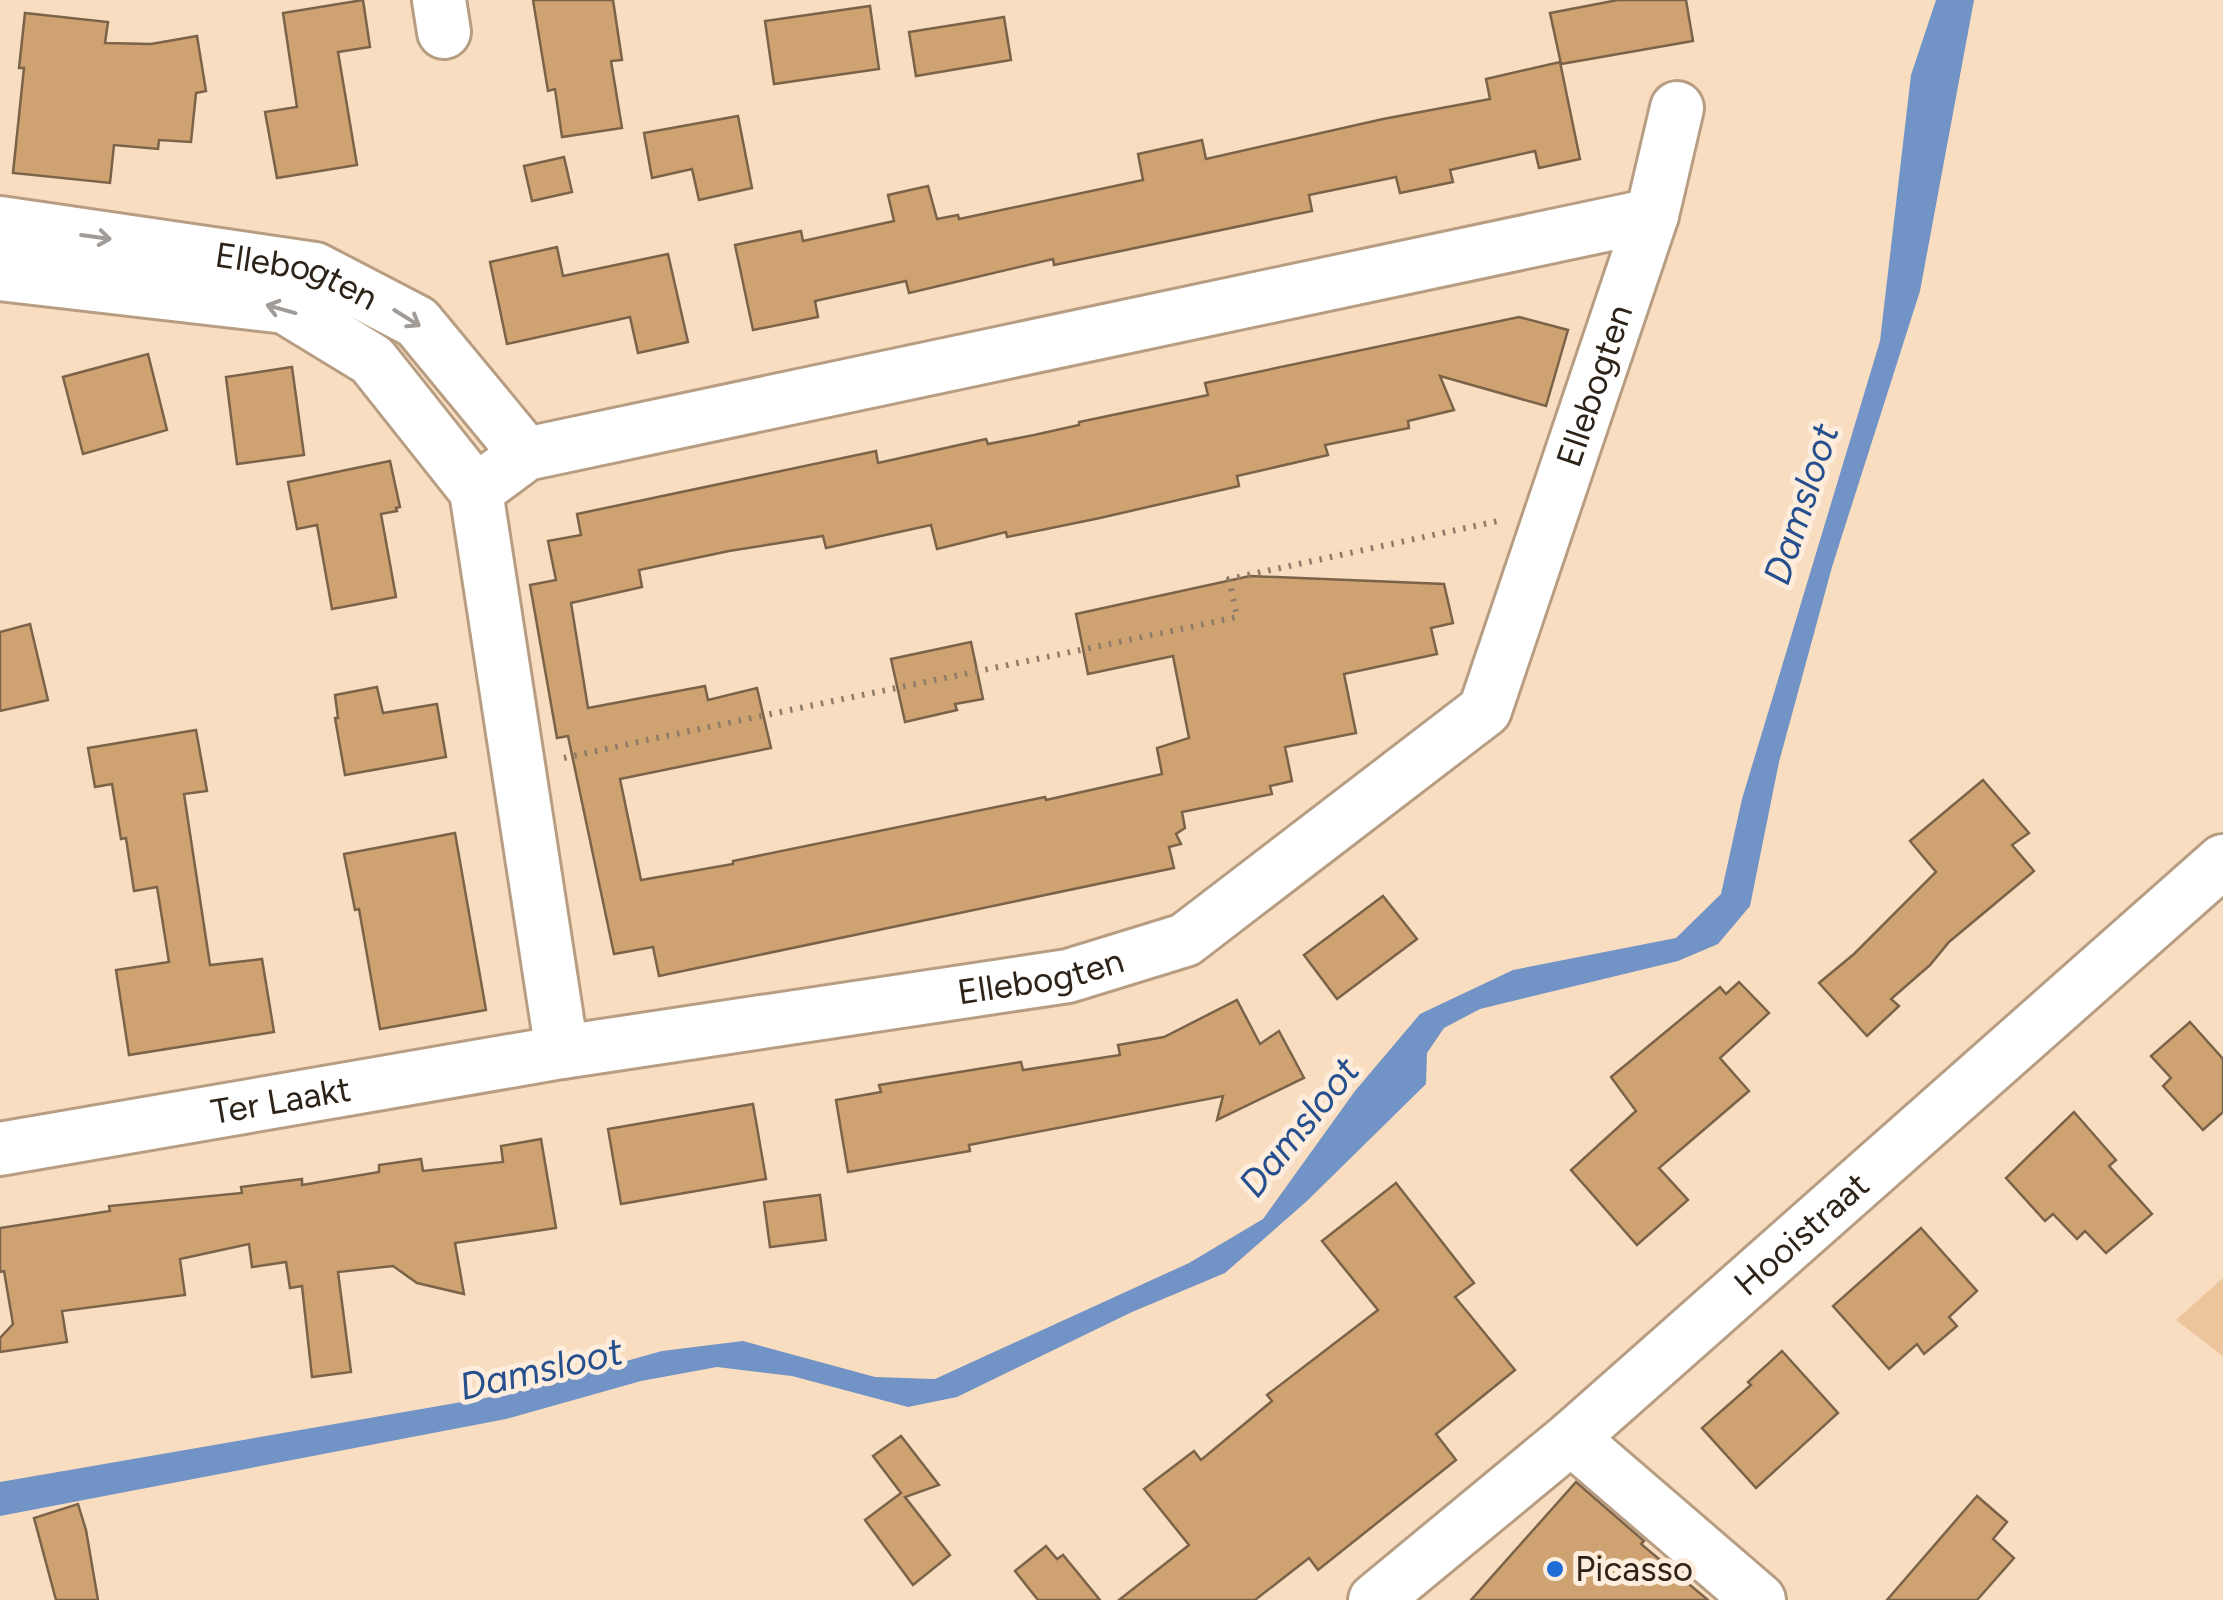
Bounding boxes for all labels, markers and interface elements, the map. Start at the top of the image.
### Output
one-way arrow [80,228,112,246]
street label: Ellebogten [212,234,385,319]
one-way arrow [266,299,297,317]
street label: Ellebogten [1548,299,1641,472]
one-way arrow [392,308,420,328]
water label: Damsloot [1753,418,1849,590]
street label: Ellebogten [955,939,1129,1013]
water label: Damsloot [1229,1048,1369,1206]
street label: Ter Laakt [208,1068,354,1133]
street label: Hooistraat [1726,1164,1877,1305]
water label: Damsloot [455,1328,627,1410]
place label: Picasso [1575,1548,1693,1590]
marker: Picasso [1544,1558,1566,1580]

